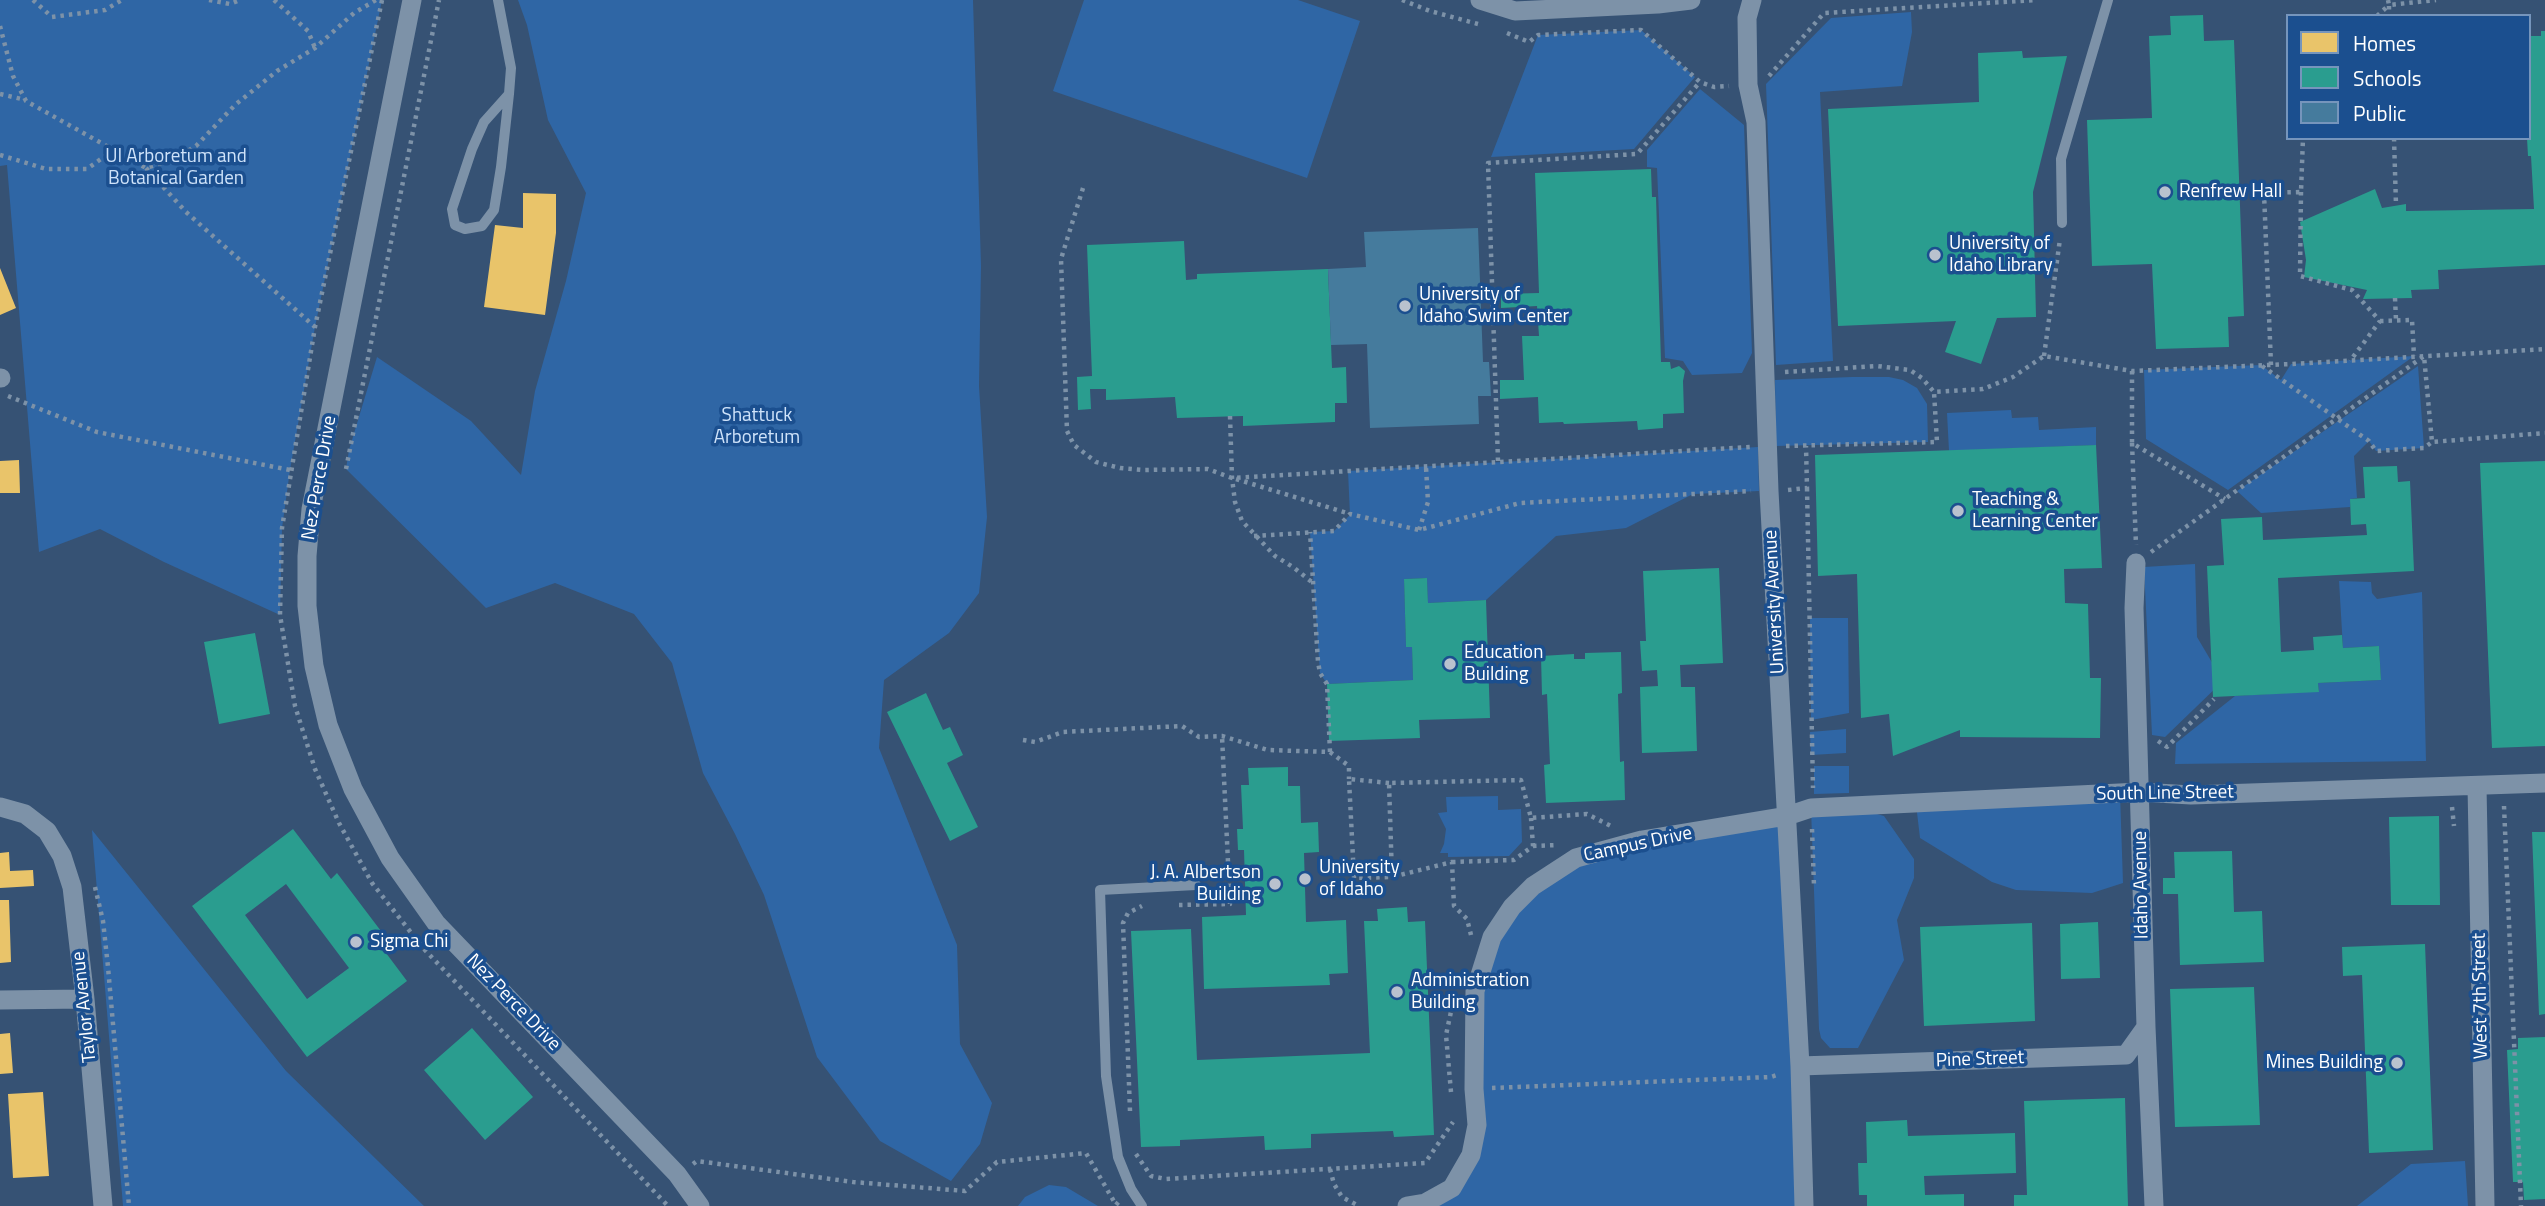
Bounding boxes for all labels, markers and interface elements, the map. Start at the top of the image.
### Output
legend [2286,14,2531,140]
text: Homes [2353,27,2416,59]
text: Schools [2353,62,2422,94]
text: Public [2353,97,2406,129]
park label: UI Arboretum and Botanical Garden [105,146,247,190]
place label: Renfrew Hall [2179,181,2282,203]
marker: Renfrew Hall [2157,184,2173,200]
place label: University of Idaho Library [1949,233,2053,277]
marker: University of Idaho Library [1927,247,1943,263]
place label: University of Idaho Swim Center [1419,284,1569,328]
marker: University of Idaho Swim Center [1397,298,1413,314]
park label: Shattuck Arboretum [714,405,800,449]
street label: Nez Perce Drive [298,414,342,542]
place label: Teaching & Learning Center [1972,489,2098,533]
marker: Teaching & Learning Center [1950,503,1966,519]
street label: University Avenue [1760,529,1790,675]
place label: Education Building [1464,642,1543,686]
marker: Education Building [1442,656,1458,672]
street label: South Line Street [2096,781,2234,807]
street label: Campus Drive [1582,822,1694,868]
street label: Idaho Avenue [2130,831,2154,939]
place label: University of Idaho [1319,857,1400,901]
place label: J. A. Albertson Building [1150,862,1261,906]
marker: University of Idaho [1297,871,1313,887]
marker: J. A. Albertson Building [1267,876,1283,892]
place label: Sigma Chi [370,931,449,953]
street label: West 7th Street [2468,933,2494,1059]
marker: Sigma Chi [348,934,364,950]
street label: Taylor Avenue [68,950,102,1064]
street label: Nez Perce Drive [461,950,565,1056]
place label: Administration Building [1411,970,1529,1014]
marker: Administration Building [1389,984,1405,1000]
street label: Pine Street [1935,1047,2025,1073]
place label: Mines Building [2266,1052,2383,1074]
marker: Mines Building [2389,1055,2405,1071]

